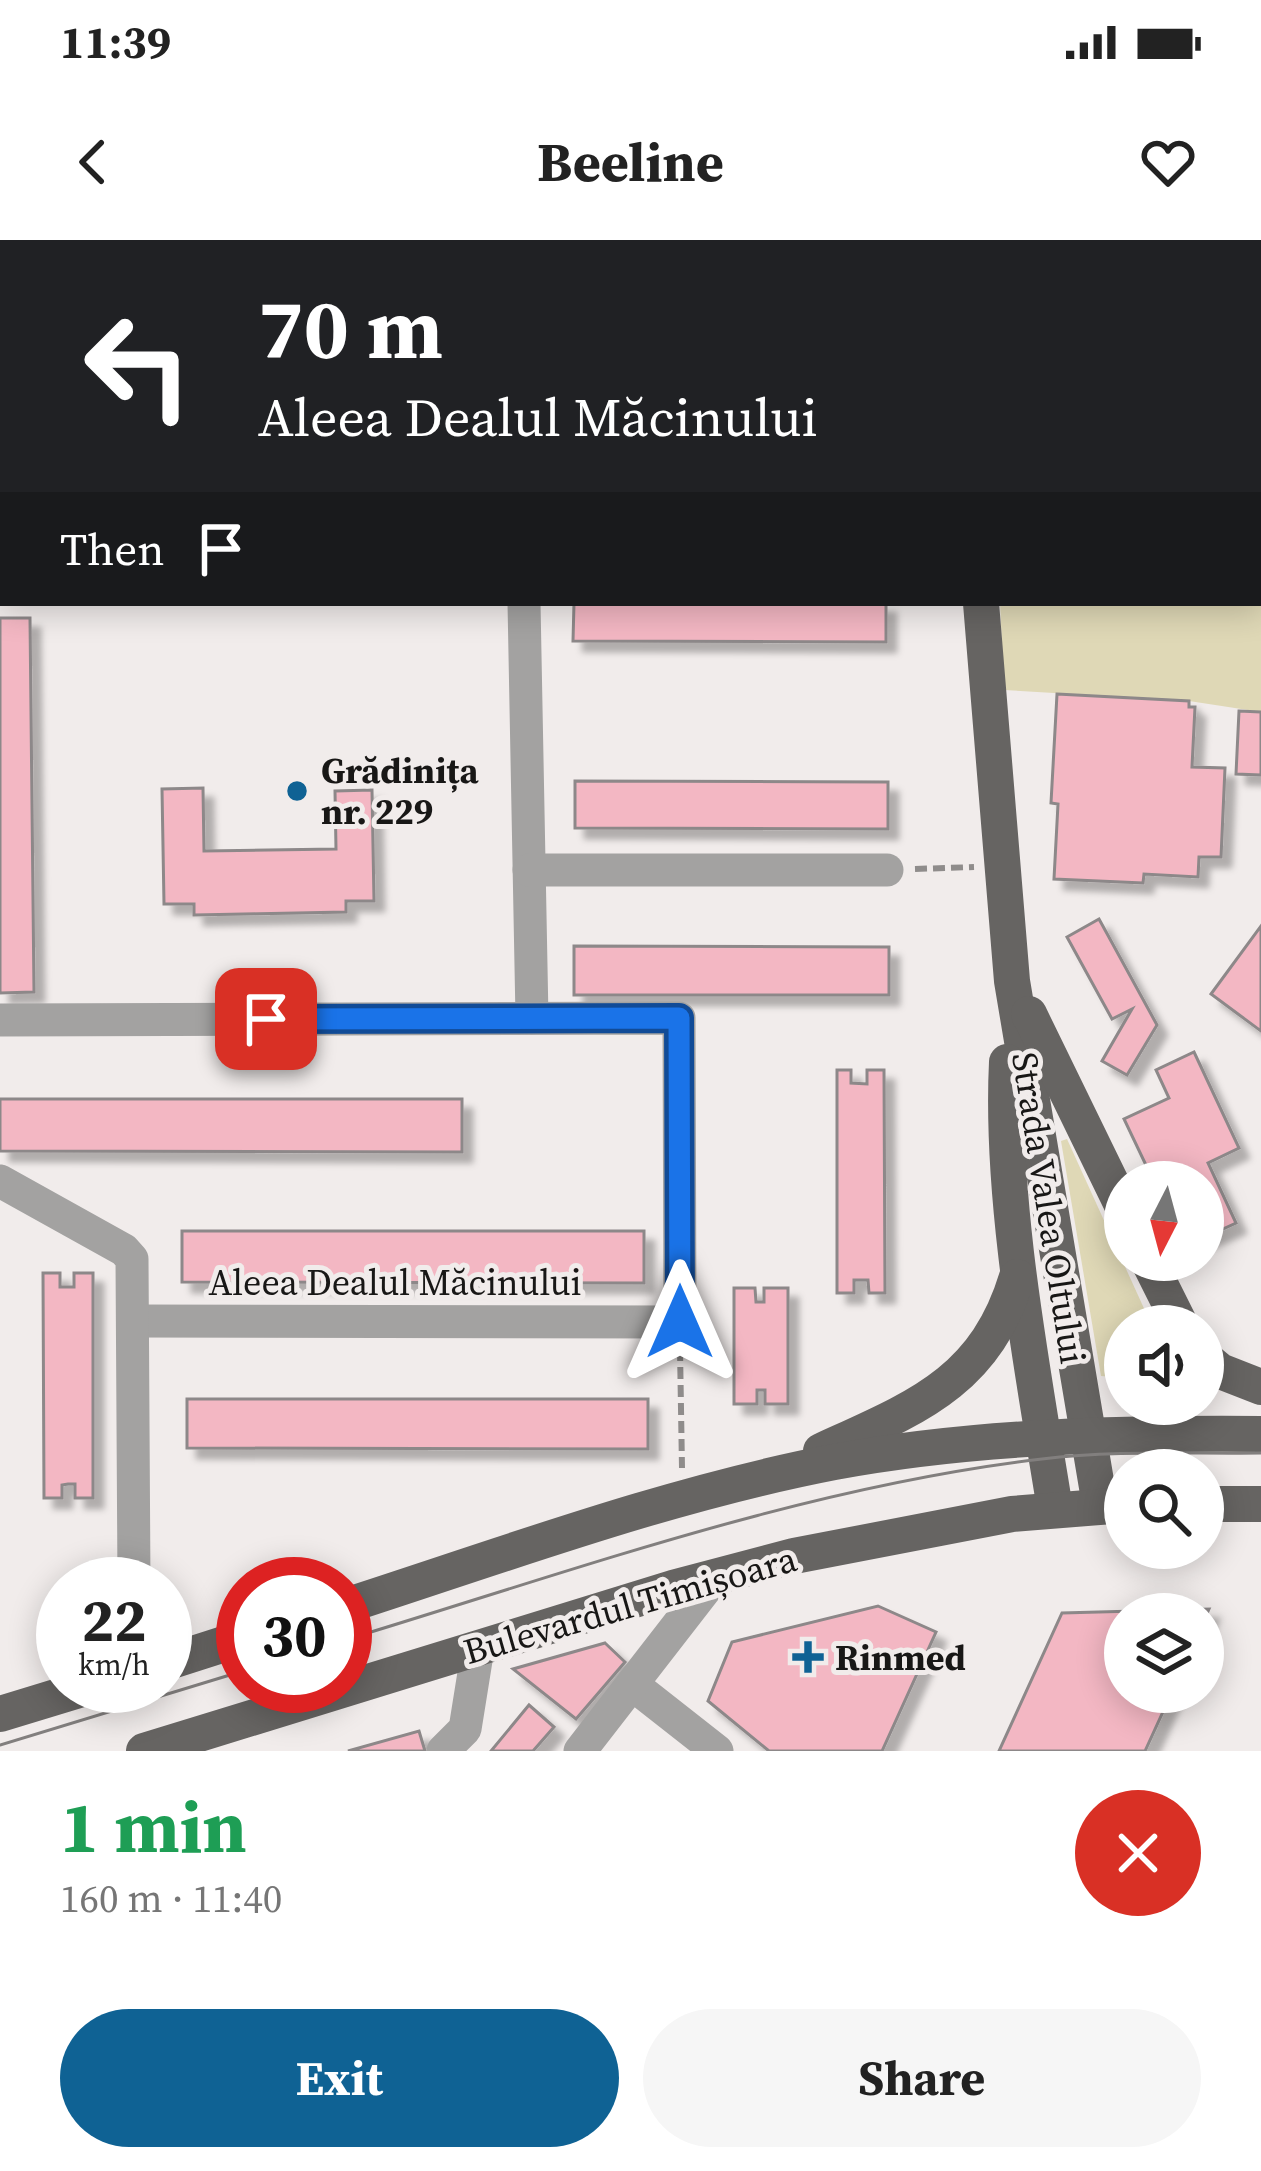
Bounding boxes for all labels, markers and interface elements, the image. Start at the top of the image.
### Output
text: 11:39 [60,11,171,73]
text: Beeline [537,125,724,199]
icon: back [60,129,126,195]
icon: heart [1135,129,1201,195]
text: 70 m [258,271,443,386]
icon: left [60,288,216,444]
text: Aleea Dealul Măcinului [258,380,818,454]
icon: arrive [188,516,254,582]
text: Then [60,518,164,580]
place label: Grădinița nr. 229 [321,746,479,836]
marker: Grădinița nr. 229 [284,778,310,804]
pin [215,968,317,1070]
icon: arrive [233,986,299,1052]
street label: Strada Valea Oltului [1000,1049,1098,1367]
north arrow [1104,1161,1224,1281]
map controls [1104,1161,1224,1713]
street label: Aleea Dealul Măcinului [208,1258,582,1307]
position arrow [617,1259,743,1385]
button: sound [1104,1305,1224,1425]
button: search [1104,1449,1224,1569]
street label: Bulevardul Timișoara [458,1534,803,1676]
speed limit sign: 30 [216,1557,372,1713]
text: 22 [81,1579,147,1661]
button: layers [1104,1593,1224,1713]
place label: Rinmed [835,1633,966,1682]
marker: Rinmed [792,1641,824,1673]
text: km/h [78,1644,150,1685]
text: 1 min [60,1777,247,1876]
button: close [1075,1790,1201,1916]
text: 160 m · 11:40 [60,1872,282,1925]
button: Exit [60,2009,619,2147]
button: Share [643,2009,1201,2147]

